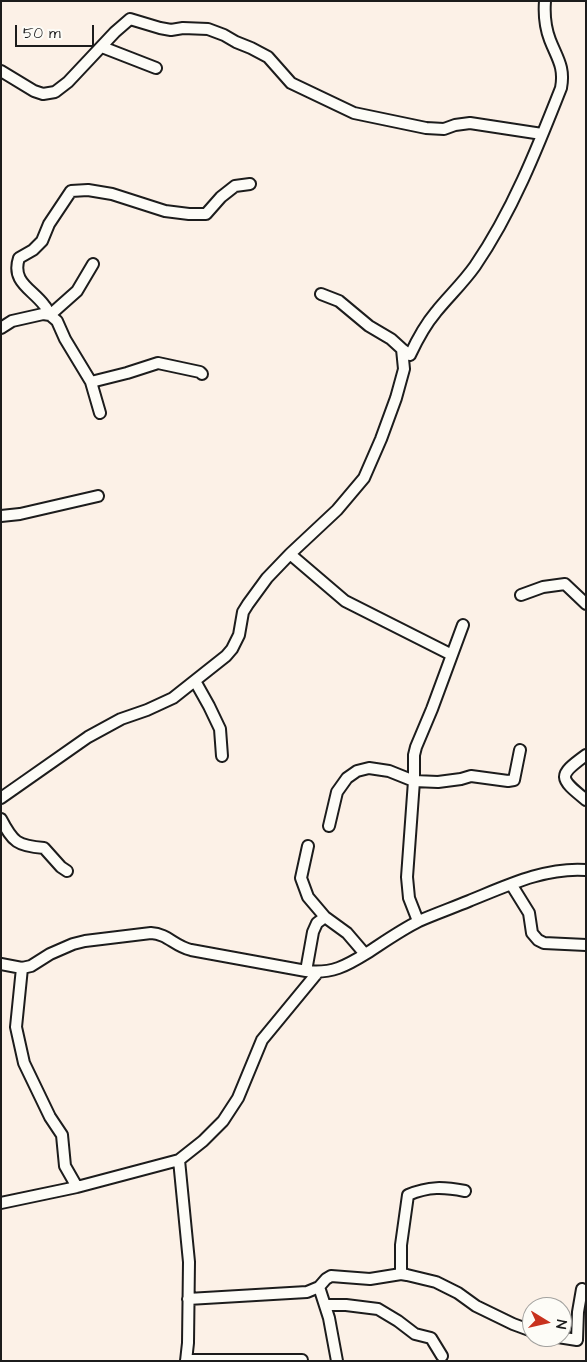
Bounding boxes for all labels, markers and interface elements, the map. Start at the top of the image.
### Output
scale bar [18,15,96,47]
text: 50 m [23,23,61,44]
north arrow [522,1297,572,1347]
text: N [550,1318,571,1330]

